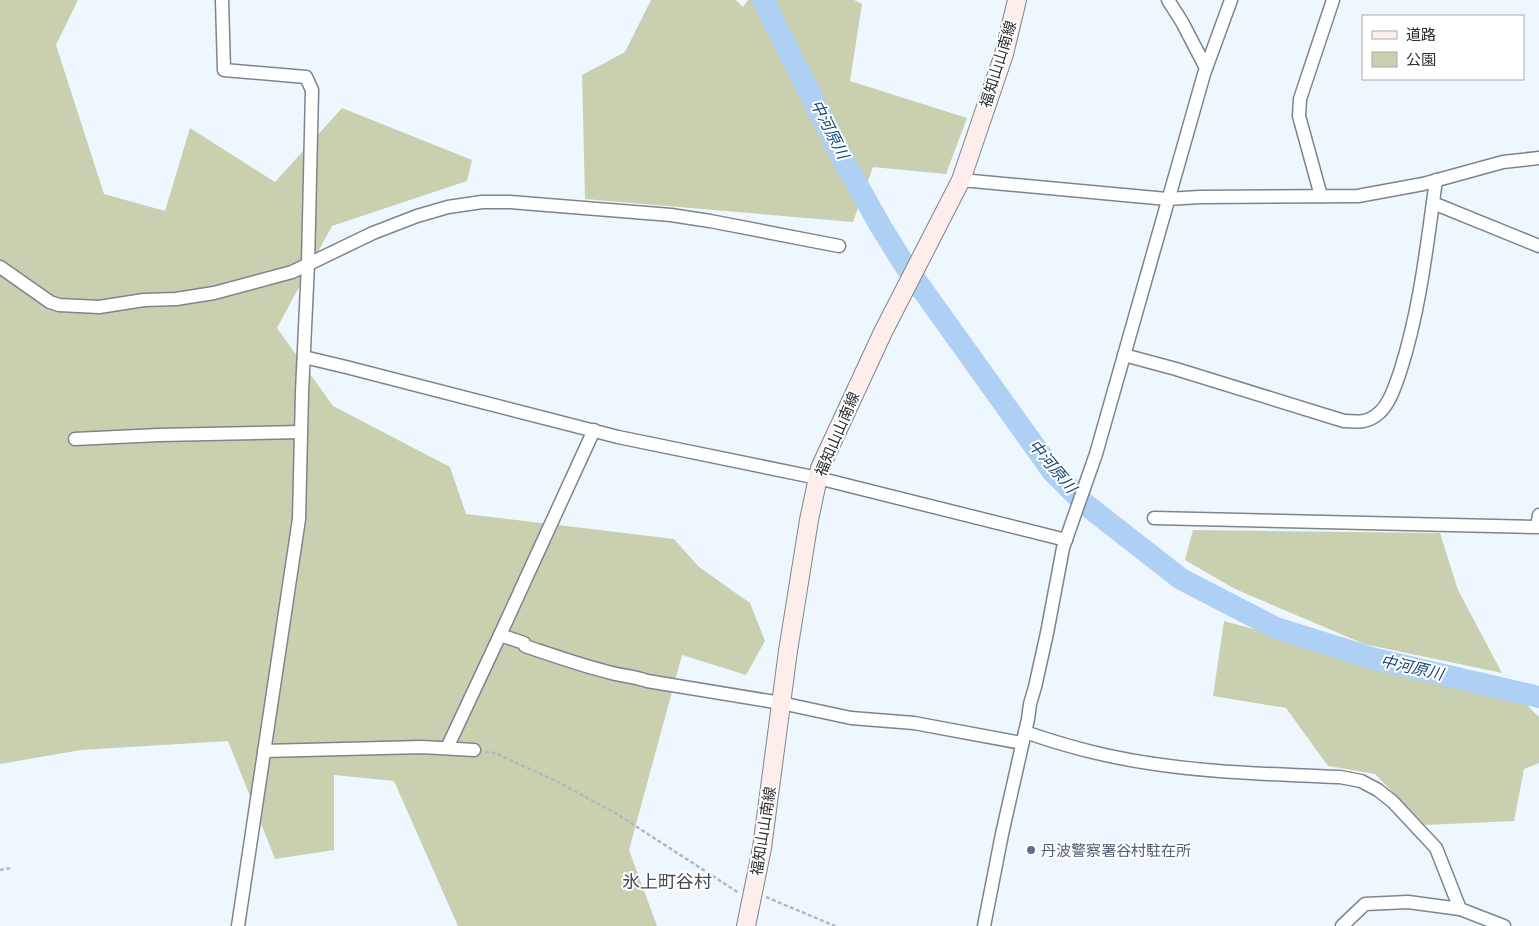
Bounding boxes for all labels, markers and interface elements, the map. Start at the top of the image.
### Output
legend [1362,15,1524,80]
street label: 福知山山南線 [976,18,1020,110]
text: 道路 [1406,25,1436,44]
text: 公園 [1406,50,1436,69]
water label: 中河原川 [807,96,854,164]
street label: 福知山山南線 [811,389,863,479]
water label: 中河原川 [1025,435,1083,498]
water label: 中河原川 [1379,650,1447,684]
street label: 福知山山南線 [747,785,779,877]
place label: 丹波警察署谷村駐在所 [1041,841,1191,860]
marker: 丹波警察署谷村駐在所 [1025,844,1037,856]
district label: 氷上町谷村 [622,870,712,893]

